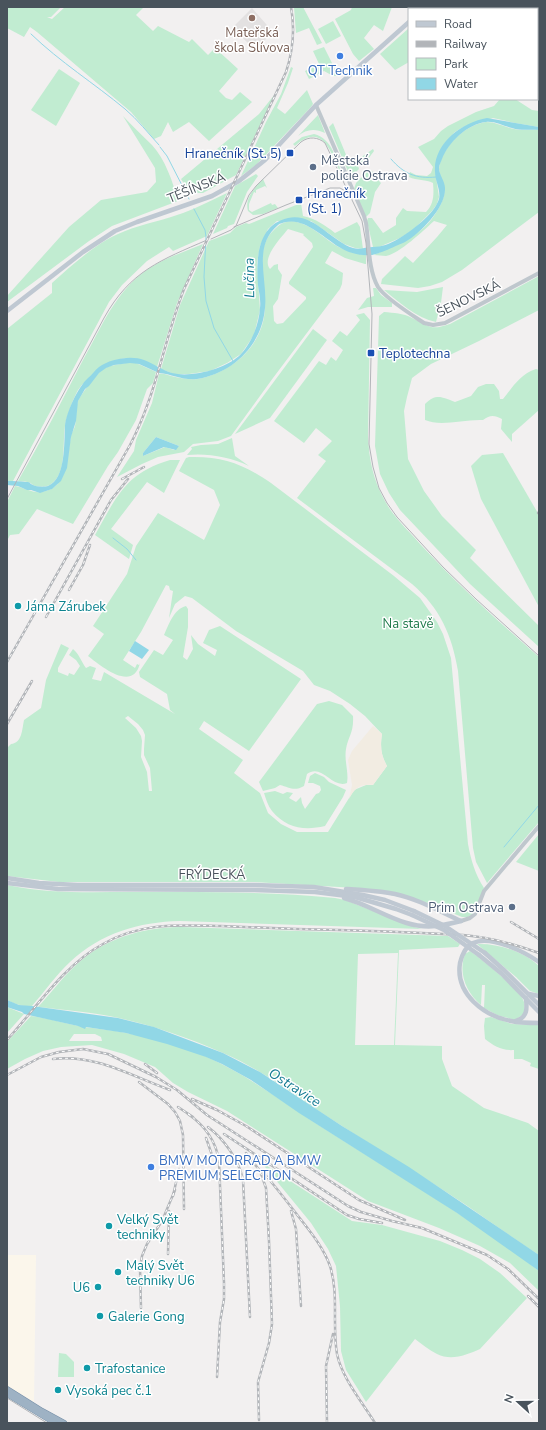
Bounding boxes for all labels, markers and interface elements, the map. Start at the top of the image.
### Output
legend [408,8,538,100]
marker: Mateřská škola Slívova [247,13,257,23]
text: Road [444,16,472,32]
place label: Mateřská škola Slívova [214,24,290,57]
text: Railway [444,36,488,52]
marker: QT Technik [335,51,345,61]
text: Park [444,56,469,72]
place label: QT Technik [308,62,373,80]
text: Water [444,76,478,92]
place label: Hranečník (St. 5) [185,145,282,163]
marker: Hranečník (St. 5) [285,148,295,158]
place label: Městská policie Ostrava [321,152,408,185]
marker: Městská policie Ostrava [308,162,318,172]
street label: TĚŠÍNSKÁ [164,167,229,208]
place label: Hranečník (St. 1) [307,185,366,218]
marker: Hranečník (St. 1) [294,195,304,205]
water label: Lučina [240,258,259,298]
street label: ŠENOVSKÁ [433,275,504,322]
place label: Teplotechna [379,345,450,363]
marker: Teplotechna [366,348,376,358]
place label: Jáma Zárubek [25,598,106,616]
marker: Jáma Zárubek [13,601,23,611]
park label: Na stavě [383,615,434,633]
street label: FRÝDECKÁ [179,865,246,884]
place label: Prim Ostrava [428,899,504,917]
marker: Prim Ostrava [507,902,517,912]
water label: Ostravice [265,1063,325,1112]
place label: BMW MOTORRAD A BMW PREMIUM SELECTION [159,1152,321,1185]
marker: BMW MOTORRAD A BMW PREMIUM SELECTION [146,1162,156,1172]
place label: Velký Svět techniky [116,1211,179,1244]
marker: Velký Svět techniky [104,1221,114,1231]
place label: Malý Svět techniky U6 [126,1257,195,1290]
marker: Malý Svět techniky U6 [113,1267,123,1277]
place label: U6 [73,1279,90,1297]
marker: U6 [93,1282,103,1292]
place label: Galerie Gong [108,1308,185,1326]
marker: Galerie Gong [95,1311,105,1321]
place label: Trafostanice [95,1360,166,1378]
marker: Trafostanice [82,1363,92,1373]
place label: Vysoká pec č.1 [65,1382,152,1400]
north arrow [498,1382,538,1422]
marker: Vysoká pec č.1 [53,1385,63,1395]
text: N [501,1392,518,1405]

